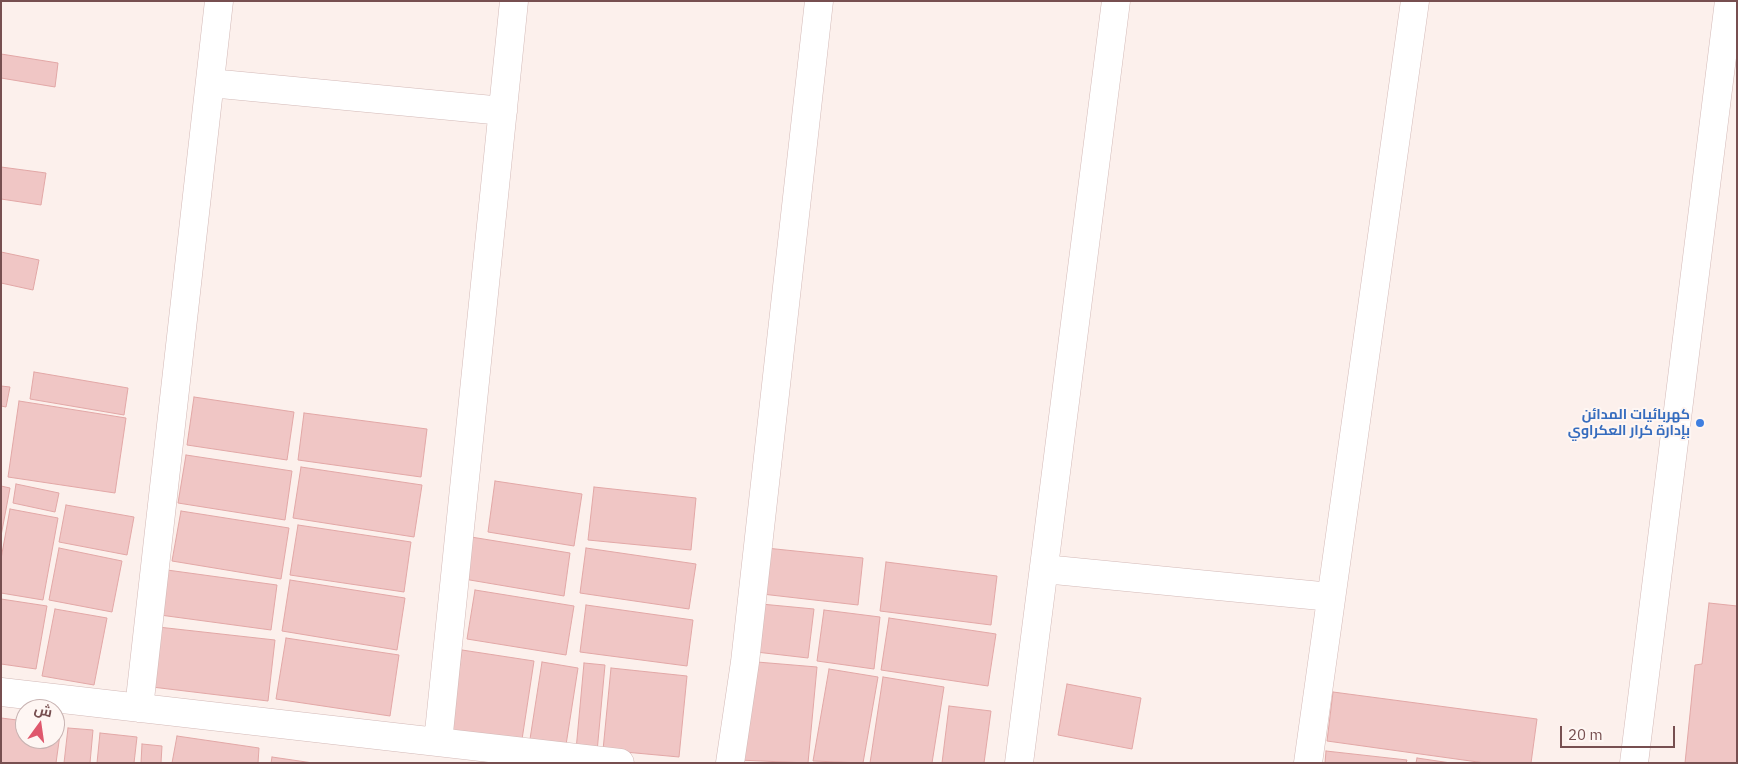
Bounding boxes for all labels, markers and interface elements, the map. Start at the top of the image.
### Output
place label: كهربائيات المدائن بإدارة كرار العكراوي [1568,407,1690,440]
marker: كهربائيات المدائن بإدارة كرار العكراوي [1694,417,1706,429]
north arrow [15,699,65,749]
text: ش [32,700,54,721]
scale bar [1563,716,1678,748]
text: 20 m [1568,725,1603,744]

